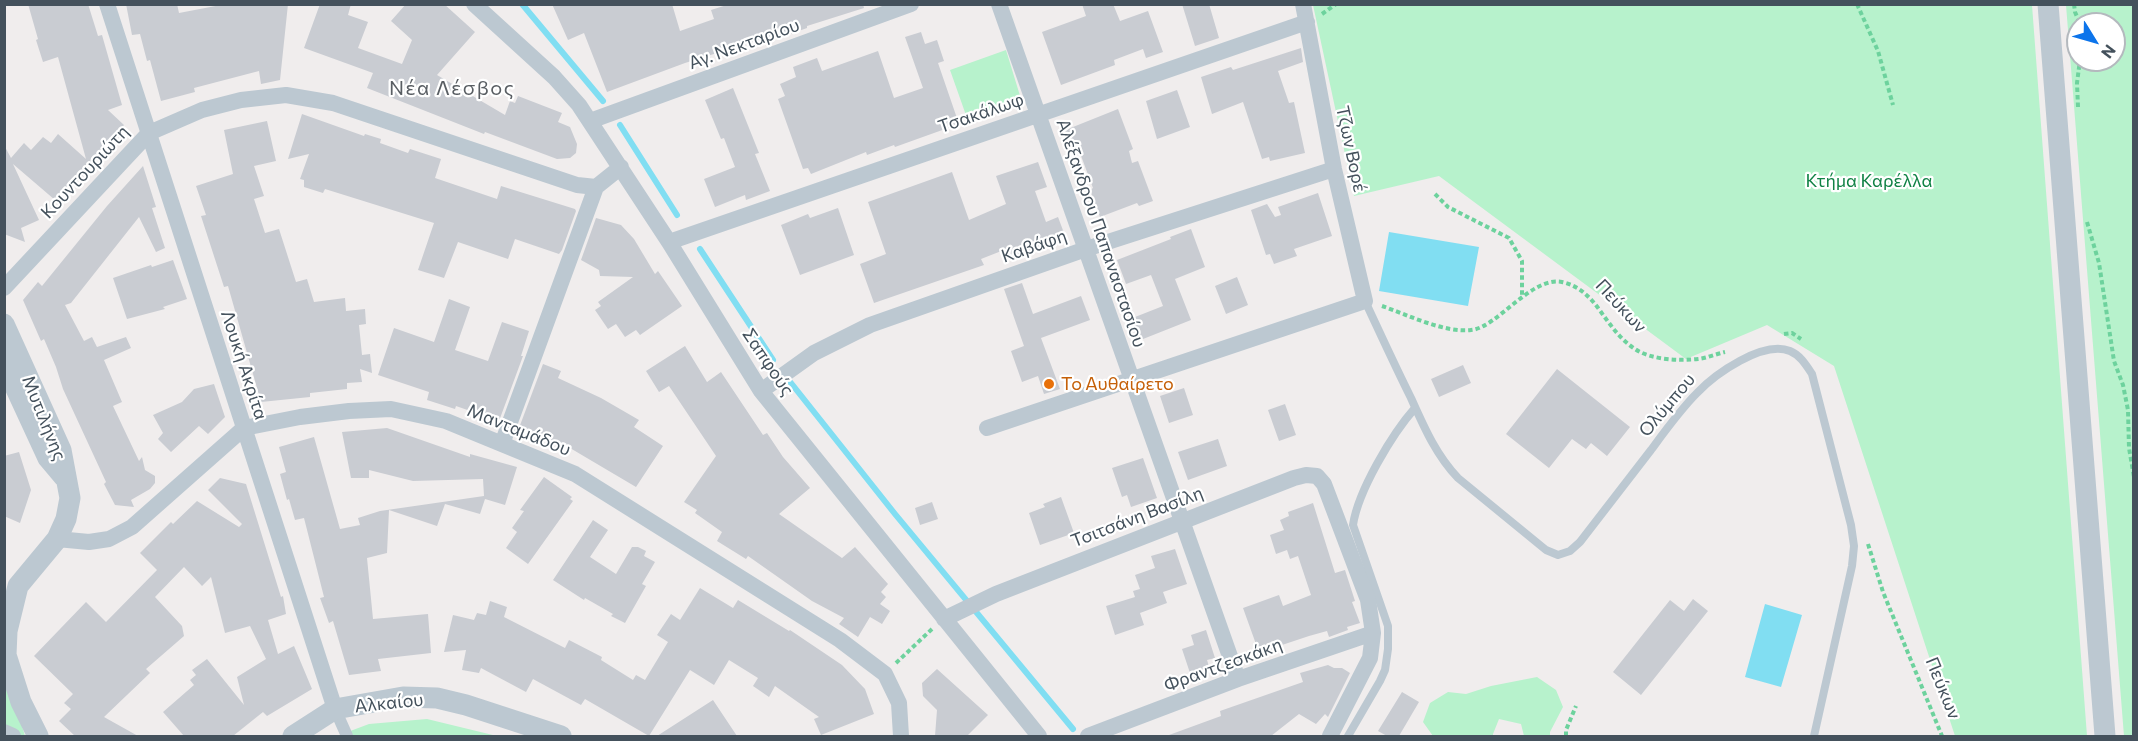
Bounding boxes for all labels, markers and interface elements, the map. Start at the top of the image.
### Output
north arrow [2066,12,2126,72]
street label: Αγ. Νεκταρίου [686,14,802,74]
text: N [2098,41,2120,62]
district label: Νέα Λέσβος [389,76,515,100]
street label: Τσακάλωφ [935,88,1027,138]
street label: Τζων Βορέ [1331,104,1371,194]
street label: Αλέξανδρου Παπαναστασίου [1052,116,1150,350]
street label: Κουντουριώτη [36,121,134,223]
park label: Κτήμα Καρέλλα [1806,170,1932,192]
street label: Καβάφη [999,225,1069,267]
street label: Πεύκων [1591,275,1651,337]
street label: Λουκή Ακρίτα [216,307,272,423]
street label: Σαπφούς [738,324,798,400]
street label: Ολύμπου [1634,369,1700,441]
street label: Μυτιλήνης [17,373,71,463]
place label: Το Αυθαίρετο [1061,373,1174,395]
marker: Το Αυθαίρετο [1042,377,1056,391]
street label: Μανταμάδου [464,399,574,461]
street label: Τσιτσάνη Βασίλη [1068,482,1206,552]
street label: Φραντζεσκάκη [1161,634,1285,696]
street label: Πεύκων [1921,654,1965,722]
street label: Αλκαίου [354,689,424,717]

